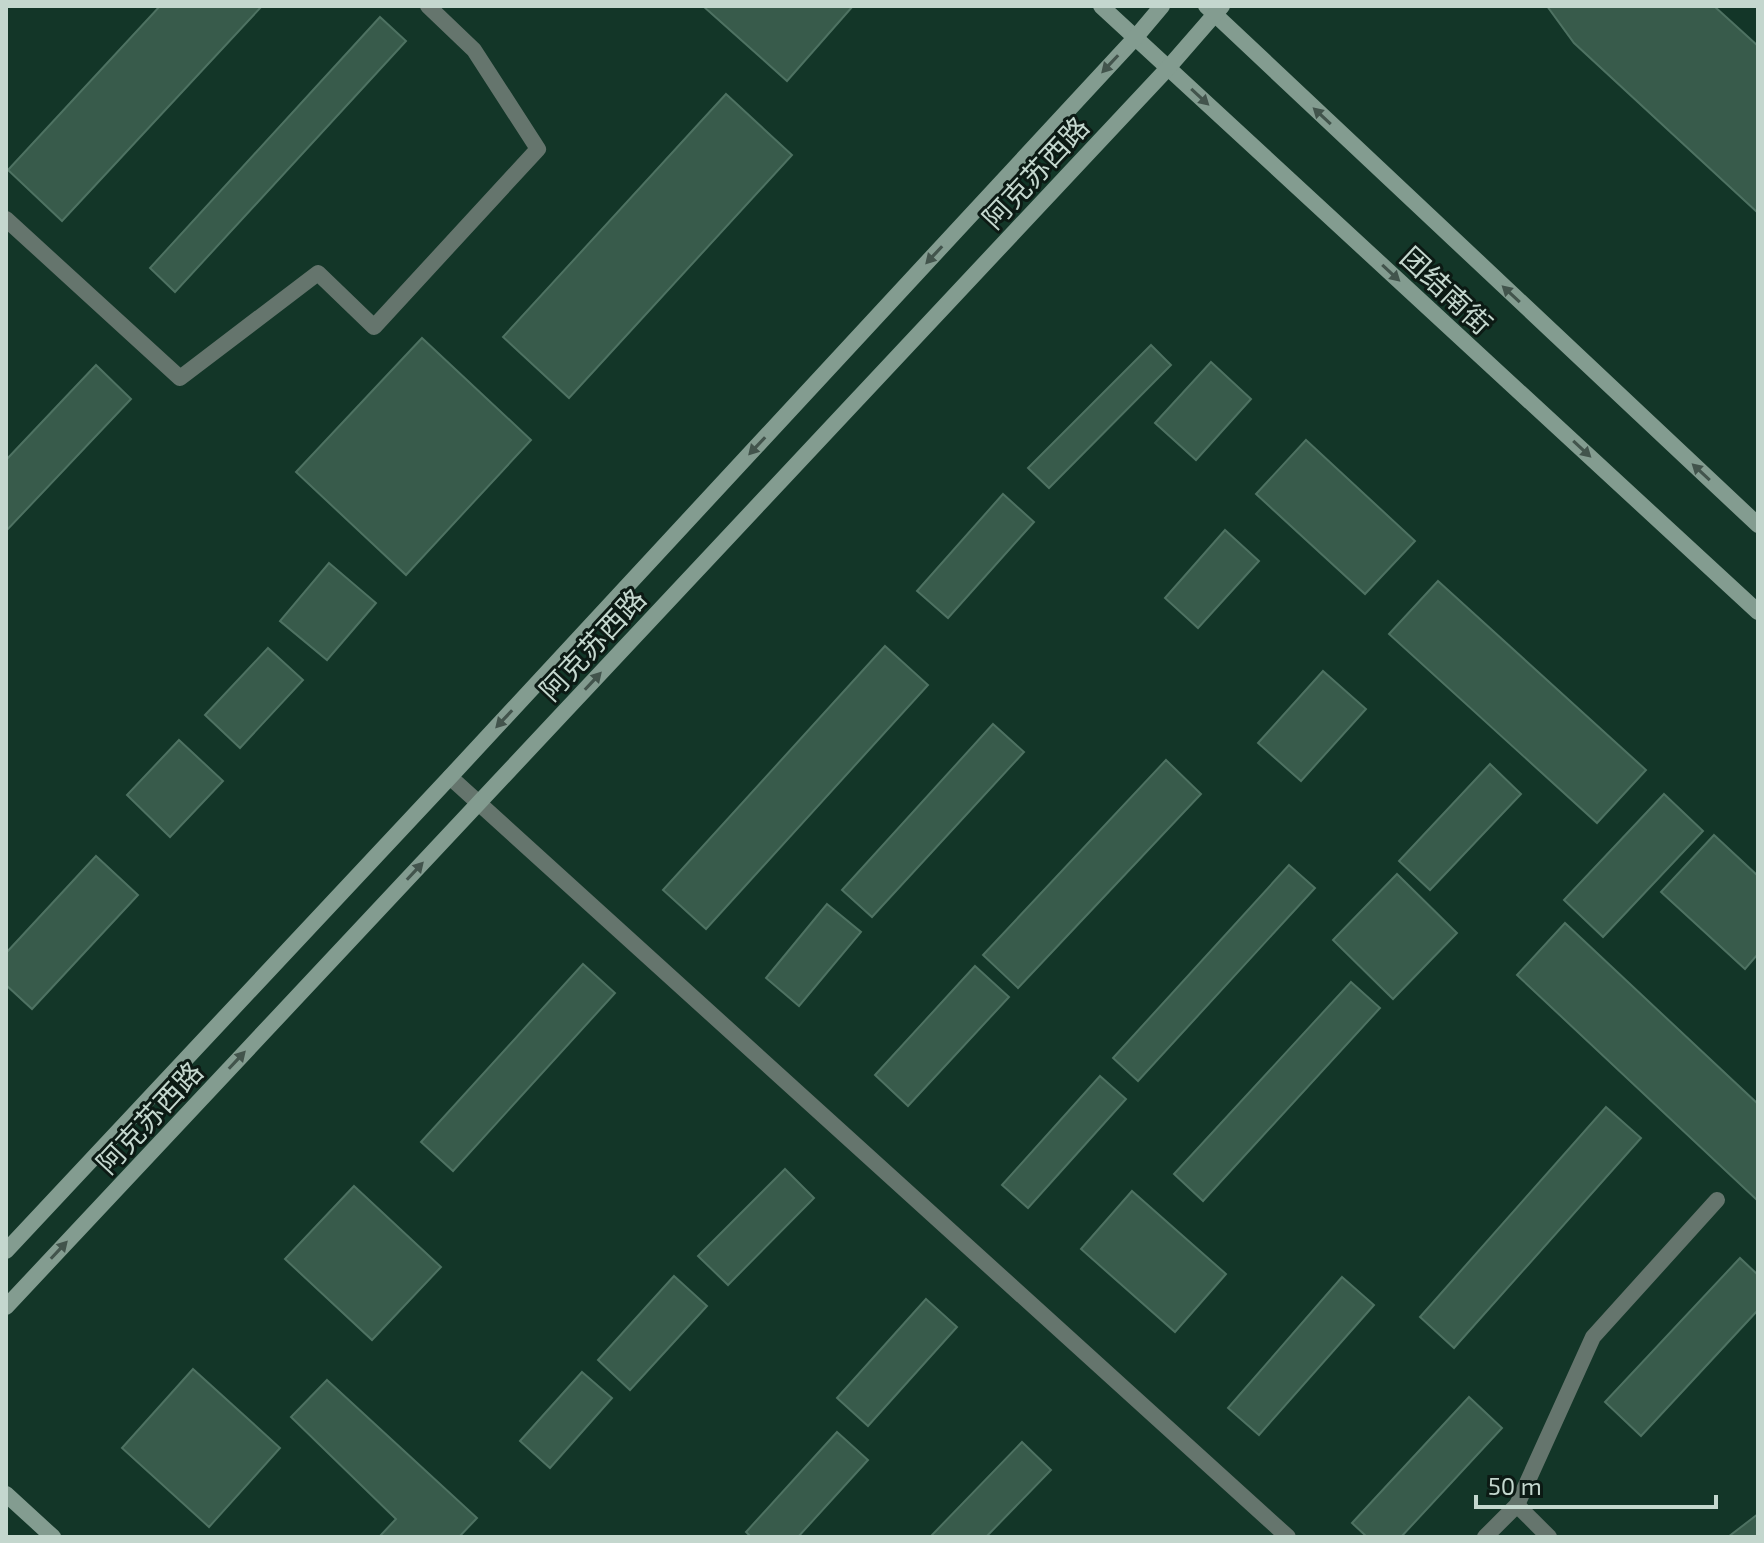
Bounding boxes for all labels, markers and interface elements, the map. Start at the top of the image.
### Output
one-way arrow [1102,55,1120,74]
one-way arrow [1190,87,1209,105]
one-way arrow [1313,108,1332,126]
street label: 阿克苏西路 [975,109,1095,235]
street label: 团结南街 [1394,239,1500,341]
one-way arrow [925,245,943,264]
one-way arrow [1381,264,1400,282]
one-way arrow [1502,286,1521,304]
one-way arrow [749,436,767,455]
one-way arrow [1572,440,1591,458]
one-way arrow [1692,464,1711,482]
street label: 阿克苏西路 [532,581,652,707]
one-way arrow [583,672,601,691]
one-way arrow [496,709,514,728]
one-way arrow [405,862,424,881]
one-way arrow [228,1051,246,1070]
street label: 阿克苏西路 [89,1054,209,1180]
one-way arrow [50,1241,68,1260]
scale bar [1476,1459,1716,1509]
text: 50 m [1488,1471,1542,1500]

